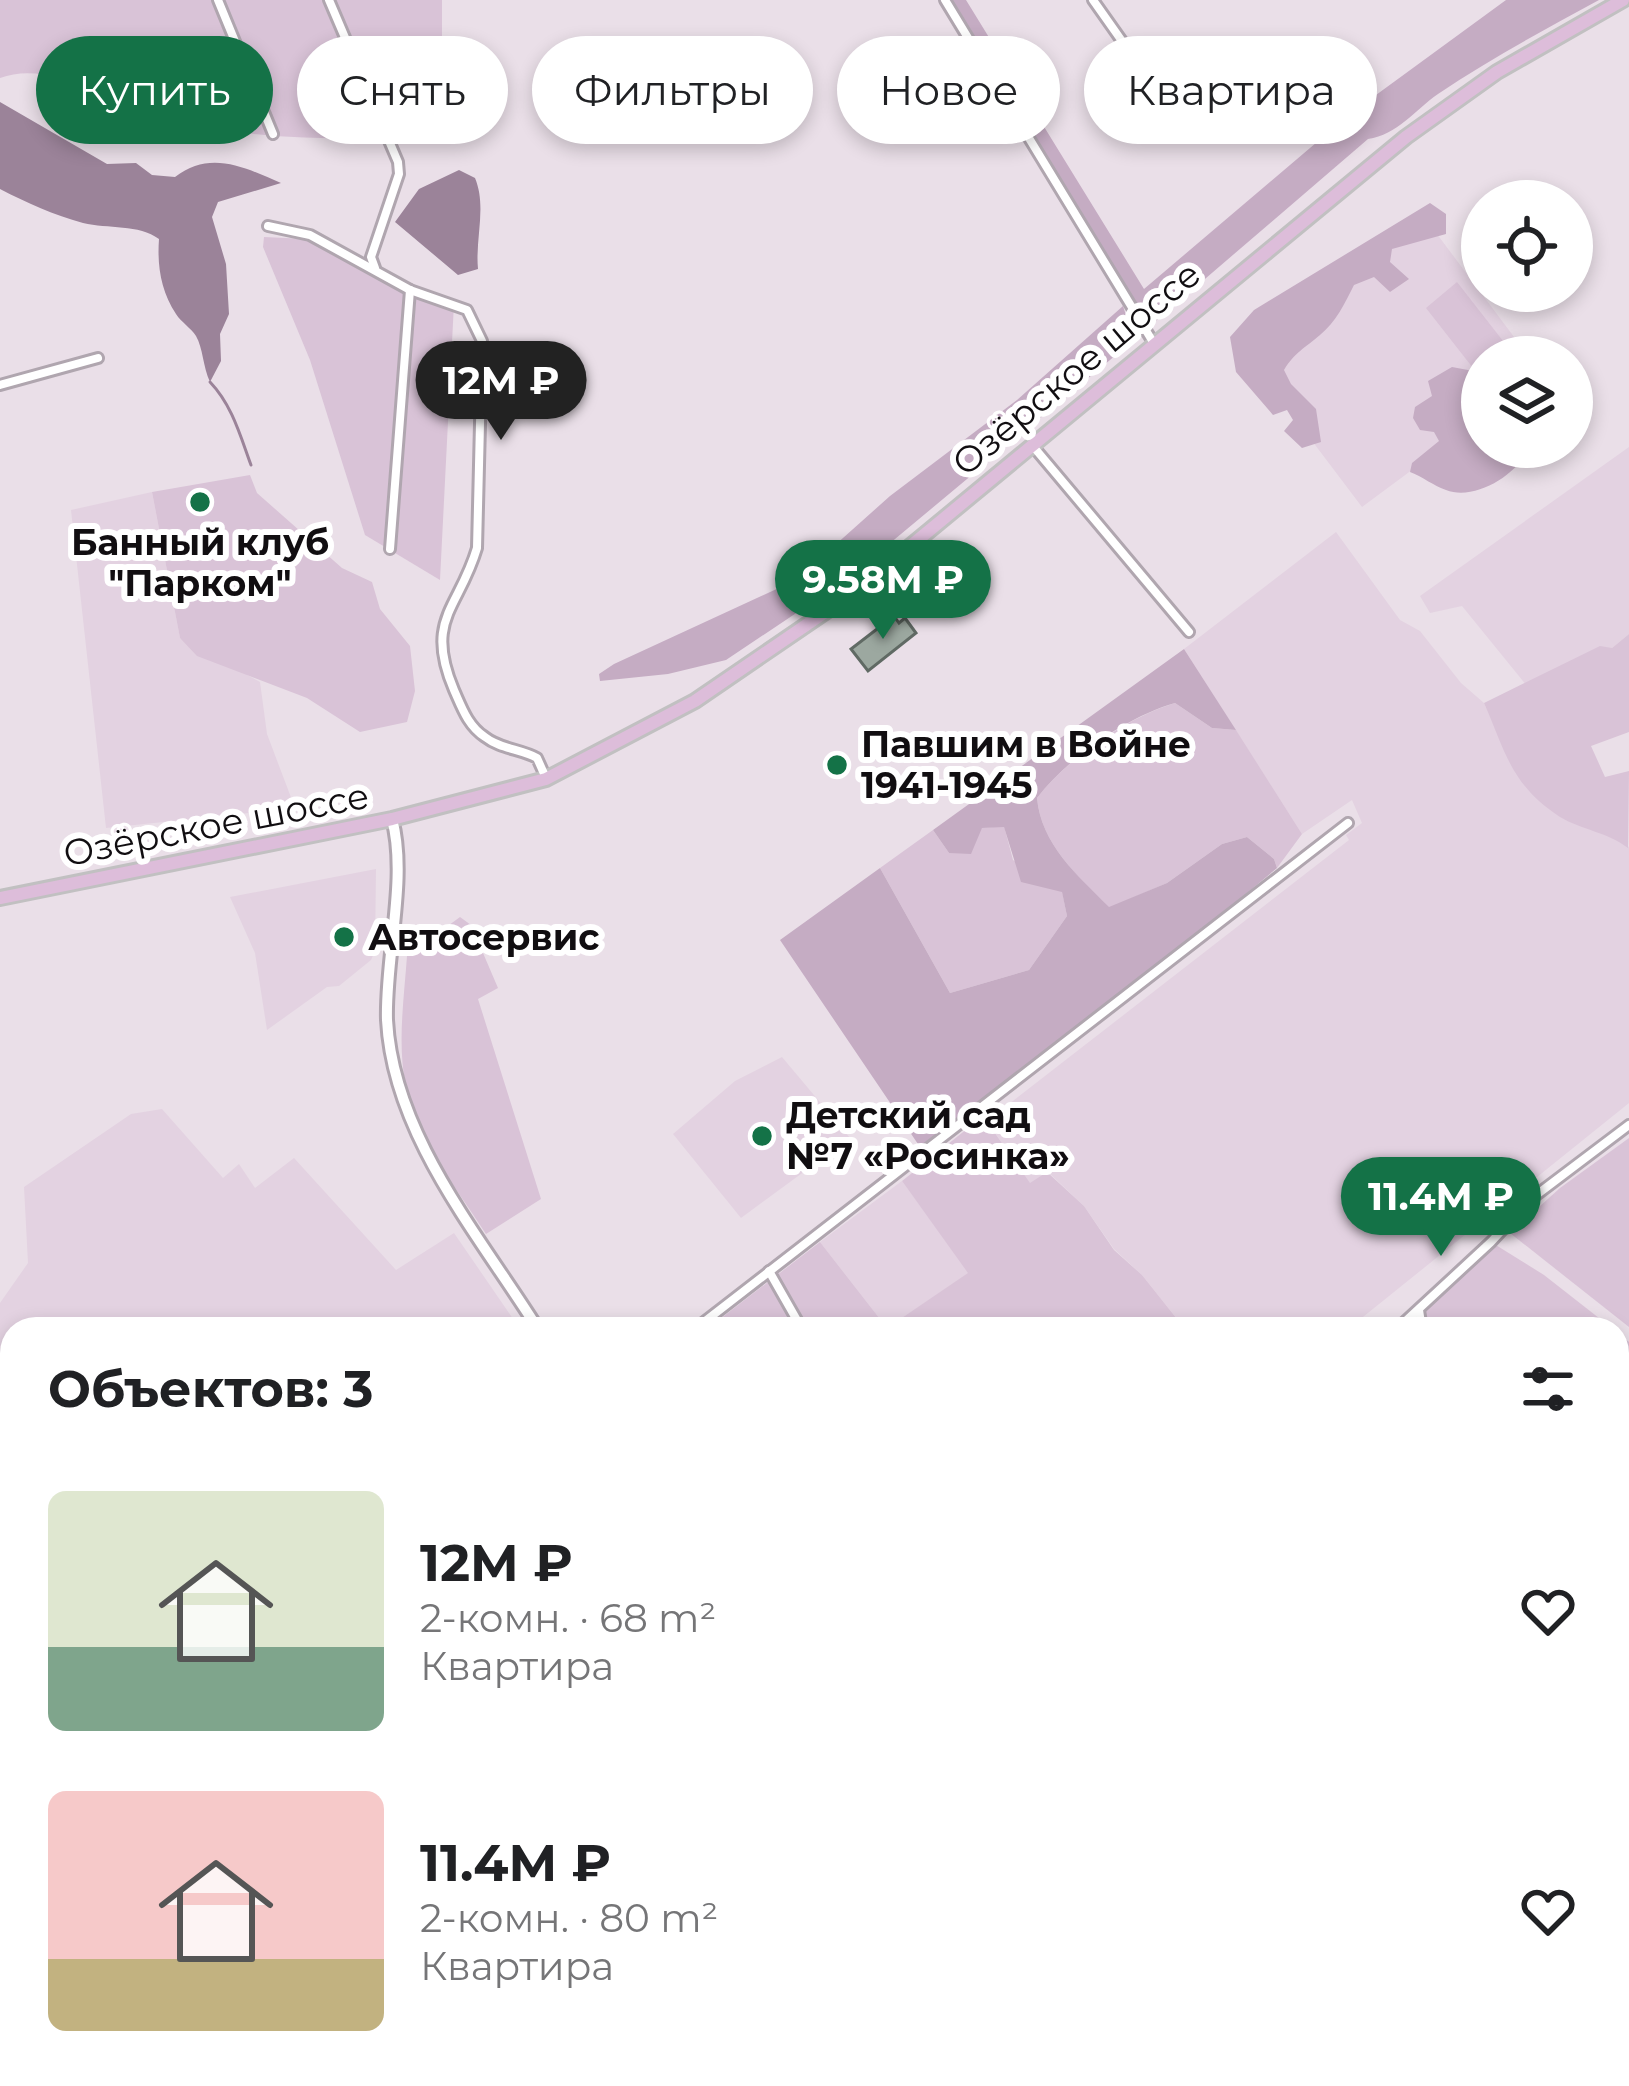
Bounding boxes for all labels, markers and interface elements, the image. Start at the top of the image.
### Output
chip: Купить [36,36,273,144]
chip: Снять [297,36,508,144]
chip: Фильтры [532,36,813,144]
chip: Новое [837,36,1060,144]
chip: Квартира [1084,36,1377,144]
map controls [1461,180,1593,468]
button: locate [1461,180,1593,312]
street label: Озёрское шоссе [943,251,1209,485]
button: layers [1461,336,1593,468]
pin: 12M ₽ [417,341,585,443]
text: 12M ₽ [443,356,559,404]
marker: Банный клуб "Парком" [187,489,213,515]
place label: Банный клуб "Парком" [71,520,329,605]
pin: 9.58M ₽ [772,540,994,642]
text: 9.58M ₽ [802,555,964,603]
place label: Павшим в Войне 1941-1945 [861,722,1191,807]
marker: Павшим в Войне 1941-1945 [824,752,850,778]
street label: Озёрское шоссе [59,773,373,875]
place label: Автосервис [368,915,600,959]
marker: Автосервис [331,924,357,950]
place label: Детский сад №7 «Росинка» [786,1093,1070,1178]
marker: Детский сад №7 «Росинка» [749,1123,775,1149]
pin: 11.4M ₽ [1330,1157,1552,1259]
text: 11.4M ₽ [1368,1172,1514,1220]
icon: filters [1515,1356,1581,1422]
text: Объектов: 3 [48,1358,374,1420]
text: 12M ₽ [420,1532,573,1594]
icon: home [144,1539,288,1683]
icon: heart [1515,1578,1581,1644]
text: 2-комн. · 68 m² [420,1594,716,1642]
text: Квартира [420,1642,614,1690]
text: 11.4M ₽ [420,1832,611,1894]
icon: home [144,1839,288,1983]
icon: heart [1515,1878,1581,1944]
text: 2-комн. · 80 m² [420,1894,718,1942]
text: Квартира [420,1942,614,1990]

